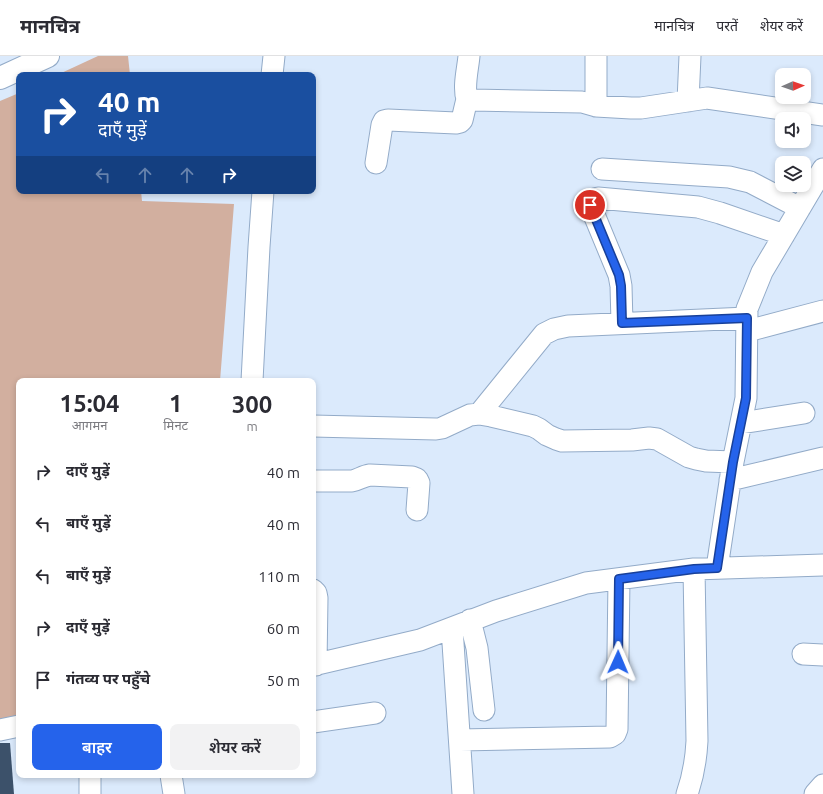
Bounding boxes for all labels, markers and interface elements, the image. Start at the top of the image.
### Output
text: मानचित्र [20,15,80,37]
text: मानचित्र [654,18,694,34]
text: परतें [716,18,738,34]
text: शेयर करें [760,18,803,34]
north arrow [775,68,811,104]
map controls [775,68,811,192]
text: 40 m [98,86,160,117]
icon: right [32,88,84,140]
button: sound [775,112,811,148]
text: दाएँ मुड़ें [98,119,147,139]
button: layers [775,156,811,192]
icon: left [92,164,114,186]
icon: ahead [134,164,156,186]
icon: ahead [176,164,198,186]
icon: right [218,164,240,186]
pin [573,188,607,222]
icon: arrive [579,194,601,216]
text: 15:04 [60,390,120,417]
text: 1 [169,390,182,417]
text: 300 [232,391,272,418]
text: आगमन [72,418,107,432]
text: मिनट [163,418,188,432]
text: m [246,419,258,433]
icon: right [32,461,54,483]
text: दाएँ मुड़ें [66,462,110,479]
text: 40 m [267,464,300,481]
icon: left [32,513,54,535]
text: बाएँ मुड़ें [66,514,111,531]
text: 40 m [267,516,300,533]
icon: left [32,565,54,587]
text: बाएँ मुड़ें [66,566,111,583]
text: 110 m [258,568,300,585]
icon: right [32,617,54,639]
text: दाएँ मुड़ें [66,618,110,635]
text: 60 m [267,620,300,637]
position arrow [597,641,639,683]
icon: arrive [32,669,54,691]
text: गंतव्य पर पहुँचे [66,670,150,687]
text: 50 m [267,672,300,689]
button: बाहर [32,724,162,770]
button: शेयर करें [170,724,300,770]

